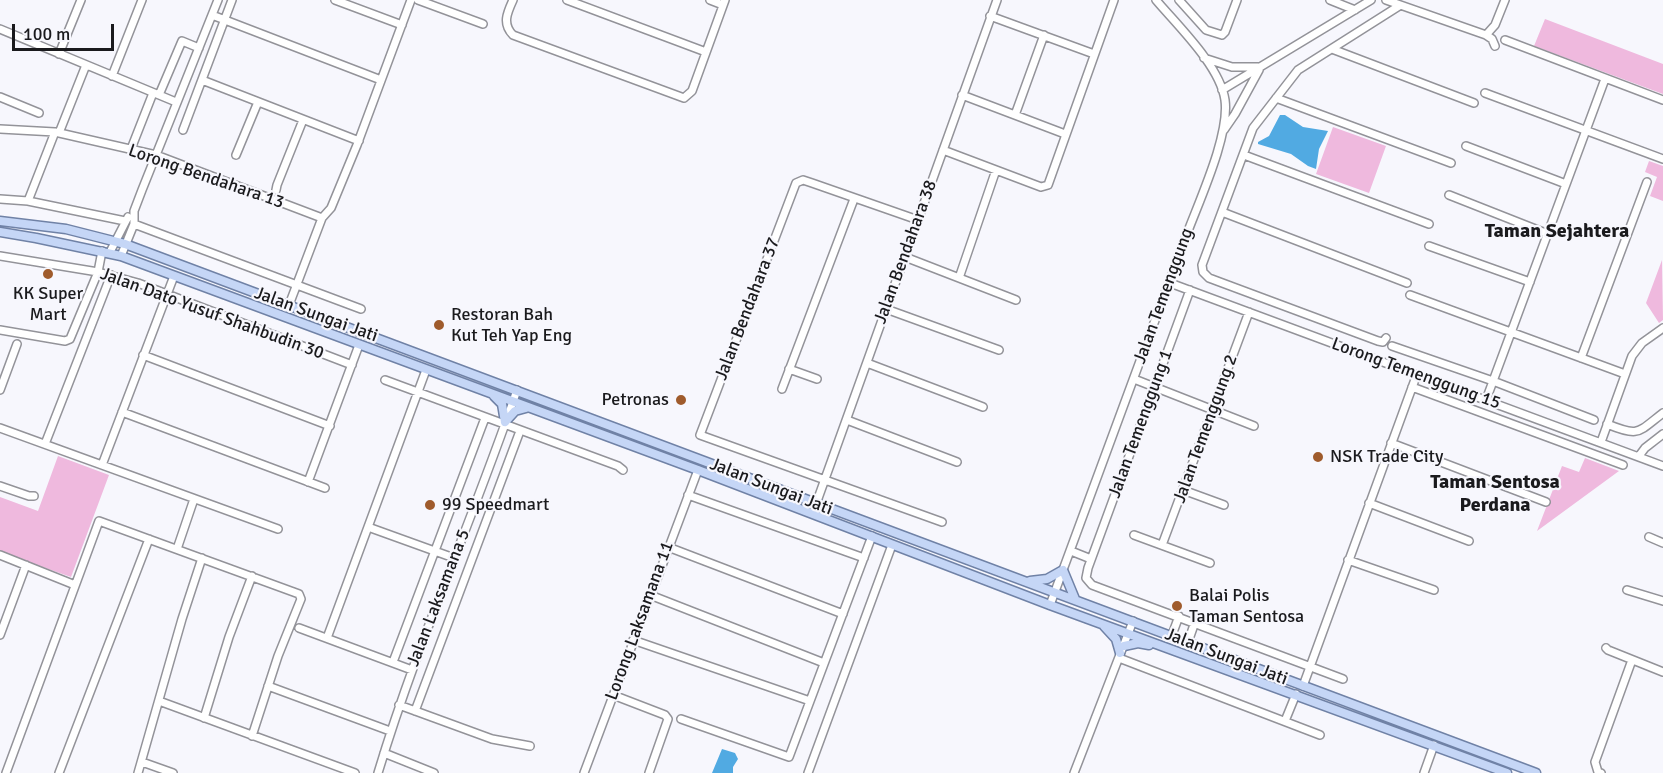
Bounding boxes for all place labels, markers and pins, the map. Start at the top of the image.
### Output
marker: KK Super Mart [41,267,55,281]
place label: KK Super Mart [13,283,83,326]
place label: Restoran Bah Kut Teh Yap Eng [451,304,572,346]
marker: Restoran Bah Kut Teh Yap Eng [432,318,446,332]
place label: Petronas [602,389,669,411]
marker: Petronas [674,393,688,407]
place label: NSK Trade City [1330,446,1443,468]
marker: NSK Trade City [1311,450,1325,464]
place label: 99 Speedmart [442,494,549,516]
marker: 99 Speedmart [423,498,437,512]
place label: Balai Polis Taman Sentosa [1189,585,1304,628]
marker: Balai Polis Taman Sentosa [1170,599,1184,613]

